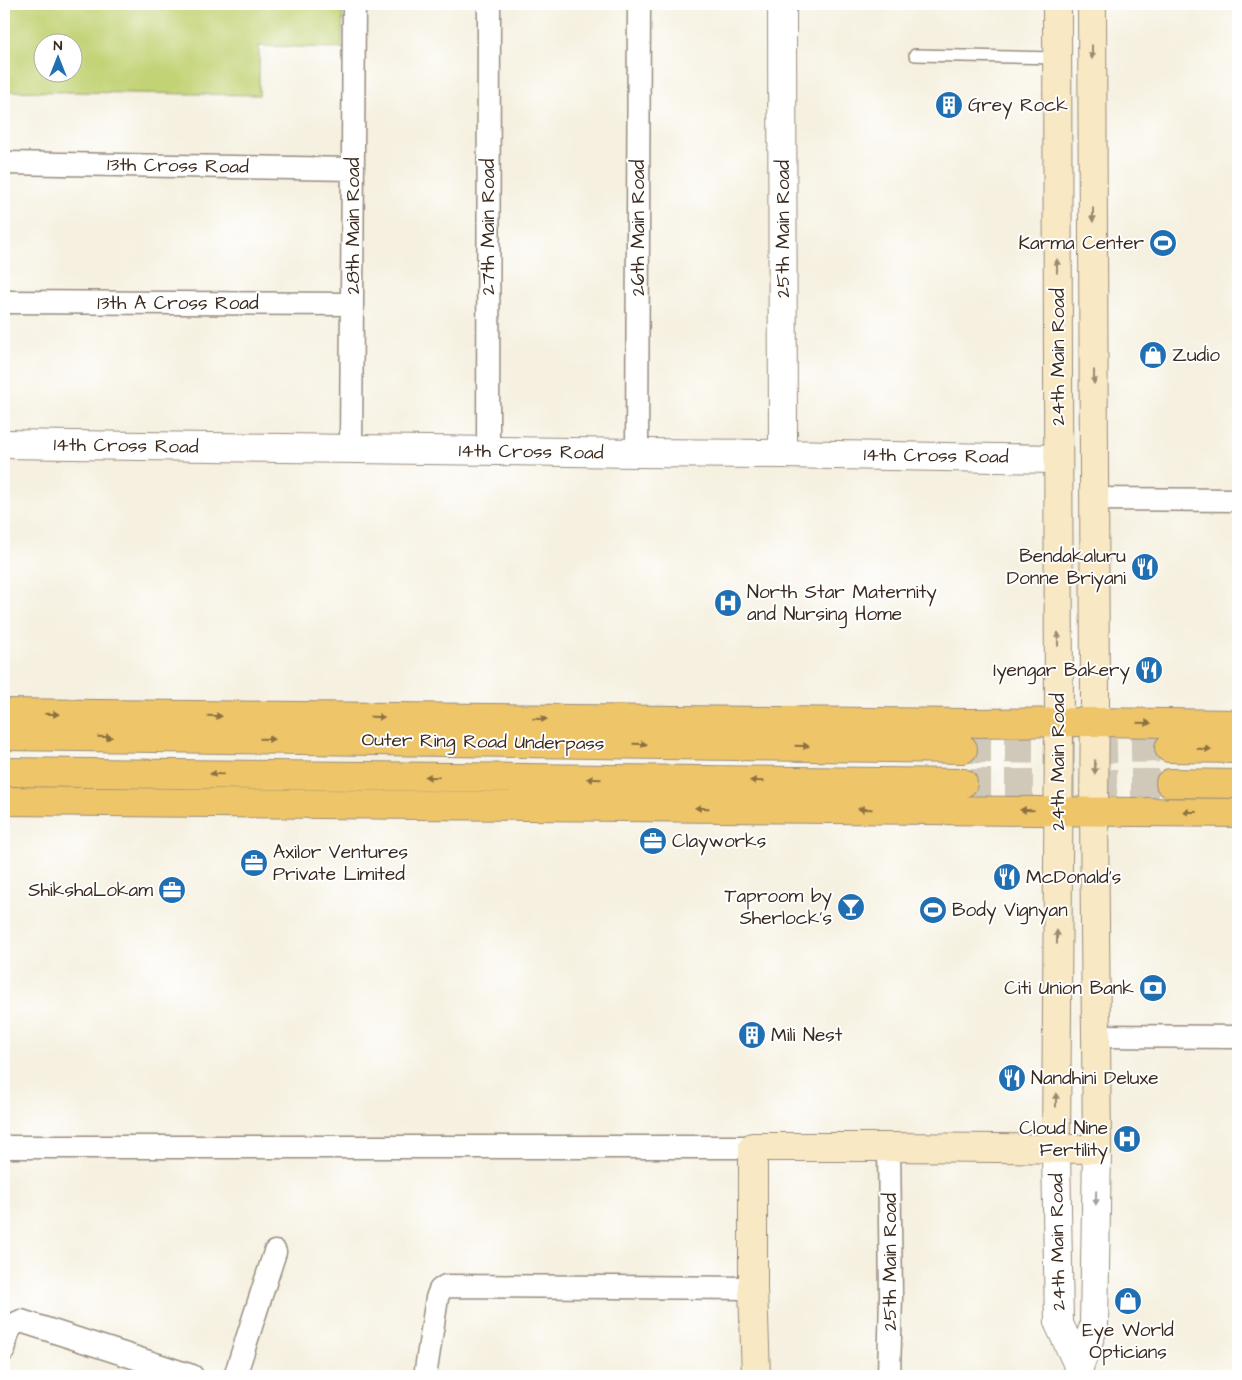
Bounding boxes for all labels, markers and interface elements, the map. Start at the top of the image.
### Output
north arrow [32,32,82,82]
text: N [54,36,63,56]
one-way arrow [1088,45,1096,61]
building icon: Grey Rock [934,90,964,120]
place label: Grey Rock [968,92,1068,120]
street label: 13th Cross Road [107,151,249,181]
street label: 28th Main Road [340,157,367,294]
street label: 27th Main Road [475,159,502,295]
street label: 26th Main Road [625,160,652,296]
street label: 25th Main Road [770,160,797,298]
one-way arrow [1089,207,1097,223]
sports icon: Karma Center [1148,228,1178,258]
place label: Karma Center [1019,230,1145,257]
one-way arrow [1053,258,1061,274]
street label: 24th Main Road [1045,288,1072,426]
street label: 13th A Cross Road [97,290,259,317]
shop icon: Zudio [1138,340,1168,370]
place label: Zudio [1172,342,1220,369]
one-way arrow [1090,370,1098,386]
street label: 14th Cross Road [53,431,199,461]
street label: 14th Cross Road [458,437,604,467]
street label: 14th Cross Road [863,441,1009,471]
place label: Bendakaluru Donne Briyani [1007,543,1126,593]
restaurant icon: Bendakaluru Donne Briyani [1130,552,1160,582]
place label: North Star Maternity and Nursing Home [747,579,937,629]
hospital icon: North Star Maternity and Nursing Home [713,588,743,618]
one-way arrow [1054,631,1062,647]
restaurant icon: Iyengar Bakery [1134,655,1164,685]
place label: Iyengar Bakery [993,657,1131,685]
street label: 24th Main Road [1045,693,1072,831]
one-way arrow [45,710,61,718]
one-way arrow [207,712,223,720]
one-way arrow [370,713,386,721]
one-way arrow [532,715,548,723]
one-way arrow [1136,719,1152,727]
street label: Outer Ring Road Underpass [361,726,605,759]
one-way arrow [97,733,113,741]
one-way arrow [260,736,276,744]
one-way arrow [632,740,648,748]
one-way arrow [795,743,811,751]
one-way arrow [1196,745,1212,753]
one-way arrow [1090,759,1098,775]
one-way arrow [208,770,224,778]
one-way arrow [423,773,439,781]
one-way arrow [586,775,602,783]
one-way arrow [748,777,764,785]
one-way arrow [694,803,710,811]
one-way arrow [856,805,872,813]
one-way arrow [1019,806,1035,814]
one-way arrow [1181,808,1197,816]
office icon: Clayworks [638,826,668,856]
place label: Clayworks [672,828,766,856]
place label: Axilor Ventures Private Limited [273,839,408,888]
office icon: Axilor Ventures Private Limited [239,848,269,878]
restaurant icon: McDonald's [992,862,1022,892]
place label: McDonald's [1026,864,1121,891]
office icon: ShikshaLokam [157,875,187,905]
place label: ShikshaLokam [28,877,153,904]
place label: Taproom by Sherlock's [725,883,833,932]
bar icon: Taproom by Sherlock's [836,892,866,922]
sports icon: Body Vignyan [918,895,948,925]
place label: Body Vignyan [952,897,1068,925]
one-way arrow [1053,929,1061,945]
bank icon: Citi Union Bank [1138,973,1168,1003]
place label: Citi Union Bank [1004,975,1134,1002]
building icon: Mili Nest [737,1020,767,1050]
place label: Mili Nest [771,1022,843,1049]
restaurant icon: Nandhini Deluxe [997,1063,1027,1093]
place label: Nandhini Deluxe [1031,1065,1159,1092]
one-way arrow [1052,1092,1060,1108]
place label: Cloud Nine Fertility [1019,1115,1109,1165]
hospital icon: Cloud Nine Fertility [1112,1124,1142,1154]
street label: 24th Main Road [1043,1173,1073,1311]
one-way arrow [1092,1190,1100,1206]
street label: 25th Main Road [877,1193,904,1331]
shop icon: Eye World Opticians [1113,1286,1143,1316]
place label: Eye World Opticians [1082,1317,1174,1366]

